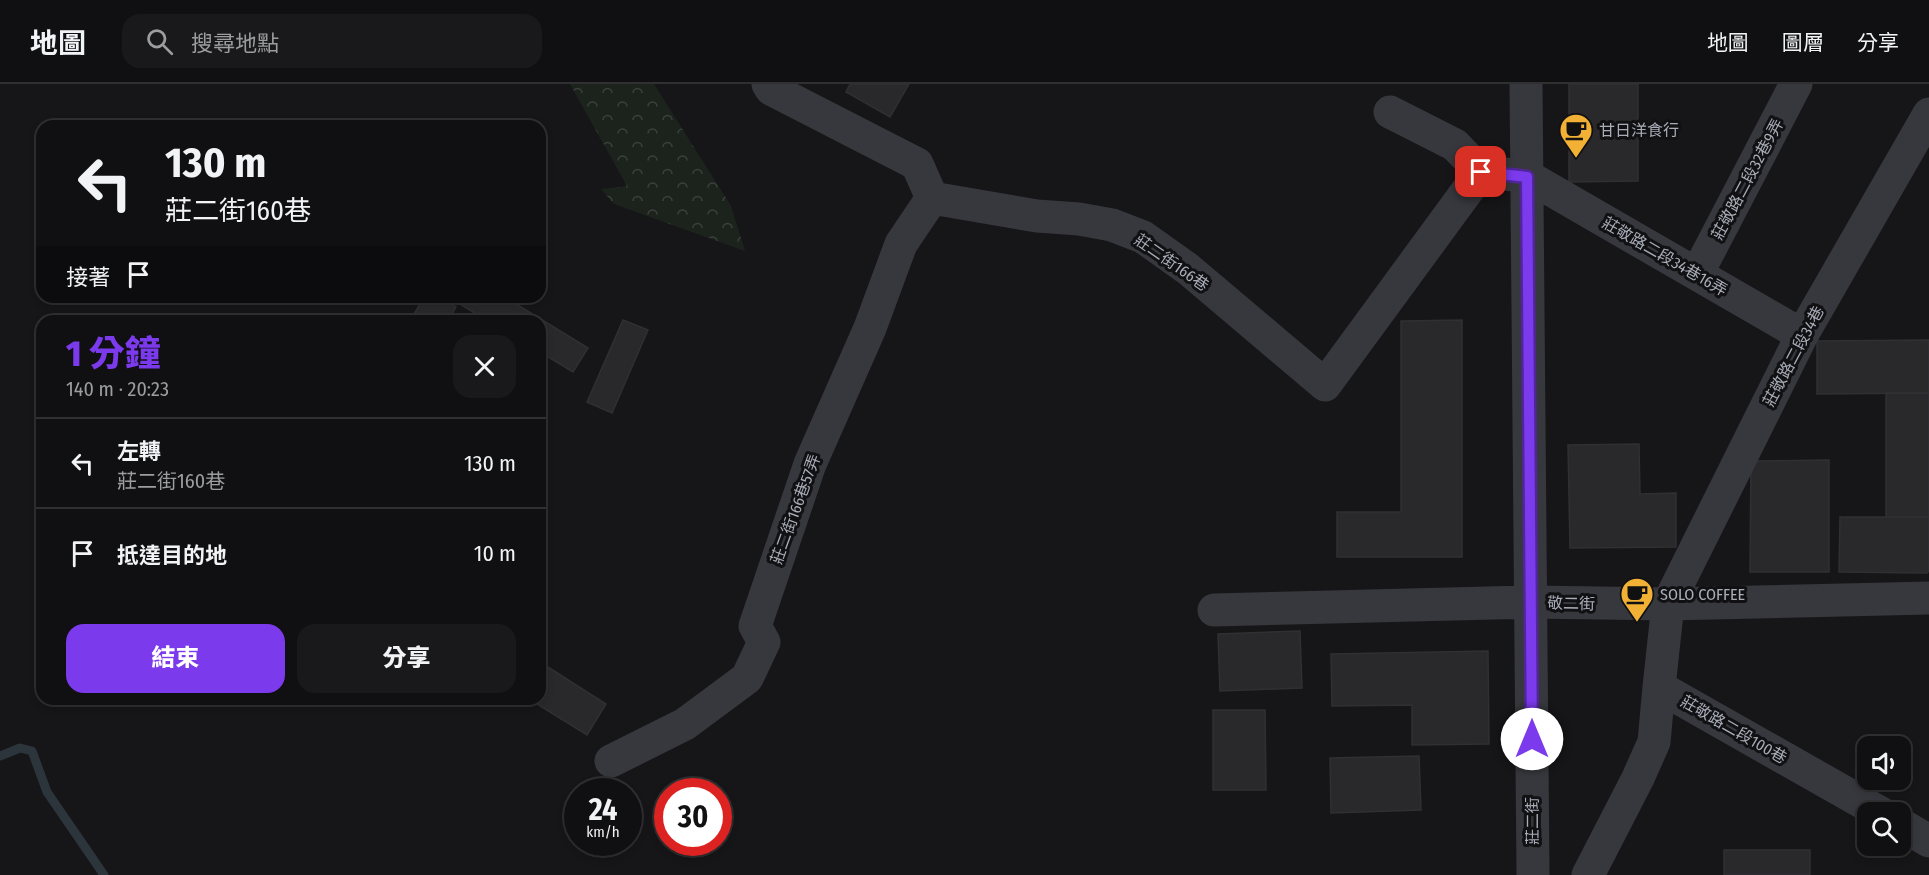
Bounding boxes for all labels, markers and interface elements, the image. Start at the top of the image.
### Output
search box [122,14,542,68]
icon: search [143,25,176,58]
text: 地圖 [30,27,86,60]
text: 搜尋地點 [191,30,279,57]
text: 地圖 [1707,30,1749,56]
text: 圖層 [1782,30,1824,56]
text: 分享 [1857,30,1899,56]
cafe icon: 甘日洋食行 [1558,112,1594,159]
street label: 莊敬路二段32巷9弄 [1708,116,1787,243]
place label: 甘日洋食行 [1599,121,1679,140]
text: 130 m [165,138,266,188]
icon: left [66,144,144,222]
pin [1455,146,1506,197]
icon: arrive [1464,155,1497,188]
text: 莊二街160巷 [165,195,311,227]
street label: 莊敬路二段34巷16弄 [1599,213,1731,300]
street label: 莊二街166巷 [1131,230,1212,295]
icon: arrive [122,258,155,291]
text: 接著 [66,264,110,291]
street label: 莊敬路二段34巷 [1759,303,1828,410]
text: 1 分鐘 [66,332,161,376]
button: close [453,335,516,398]
text: 140 m · 20:23 [66,377,169,401]
text: 左轉 [117,438,161,465]
icon: left [66,447,99,480]
text: 130 m [464,450,516,477]
street label: 莊二街166巷57弄 [767,452,824,567]
text: 莊二街160巷 [117,469,225,493]
icon: arrive [66,537,99,570]
text: 10 m [474,540,516,567]
text: 抵達目的地 [117,542,227,569]
cafe icon: SOLO COFFEE [1619,576,1655,623]
place label: SOLO COFFEE [1660,585,1745,604]
street label: 敬二街 [1547,594,1595,613]
button: 結束 [66,624,285,693]
button: 分享 [297,624,516,693]
street label: 莊敬路二段100巷 [1678,691,1790,767]
position arrow [1500,707,1564,771]
map controls [1857,736,1911,856]
button: sound [1857,736,1911,790]
speed limit sign: 30 [654,778,732,856]
text: 24 [589,792,617,828]
street label: 莊二街 [1523,797,1542,845]
button: search [1857,802,1911,856]
text: km/h [586,823,620,841]

